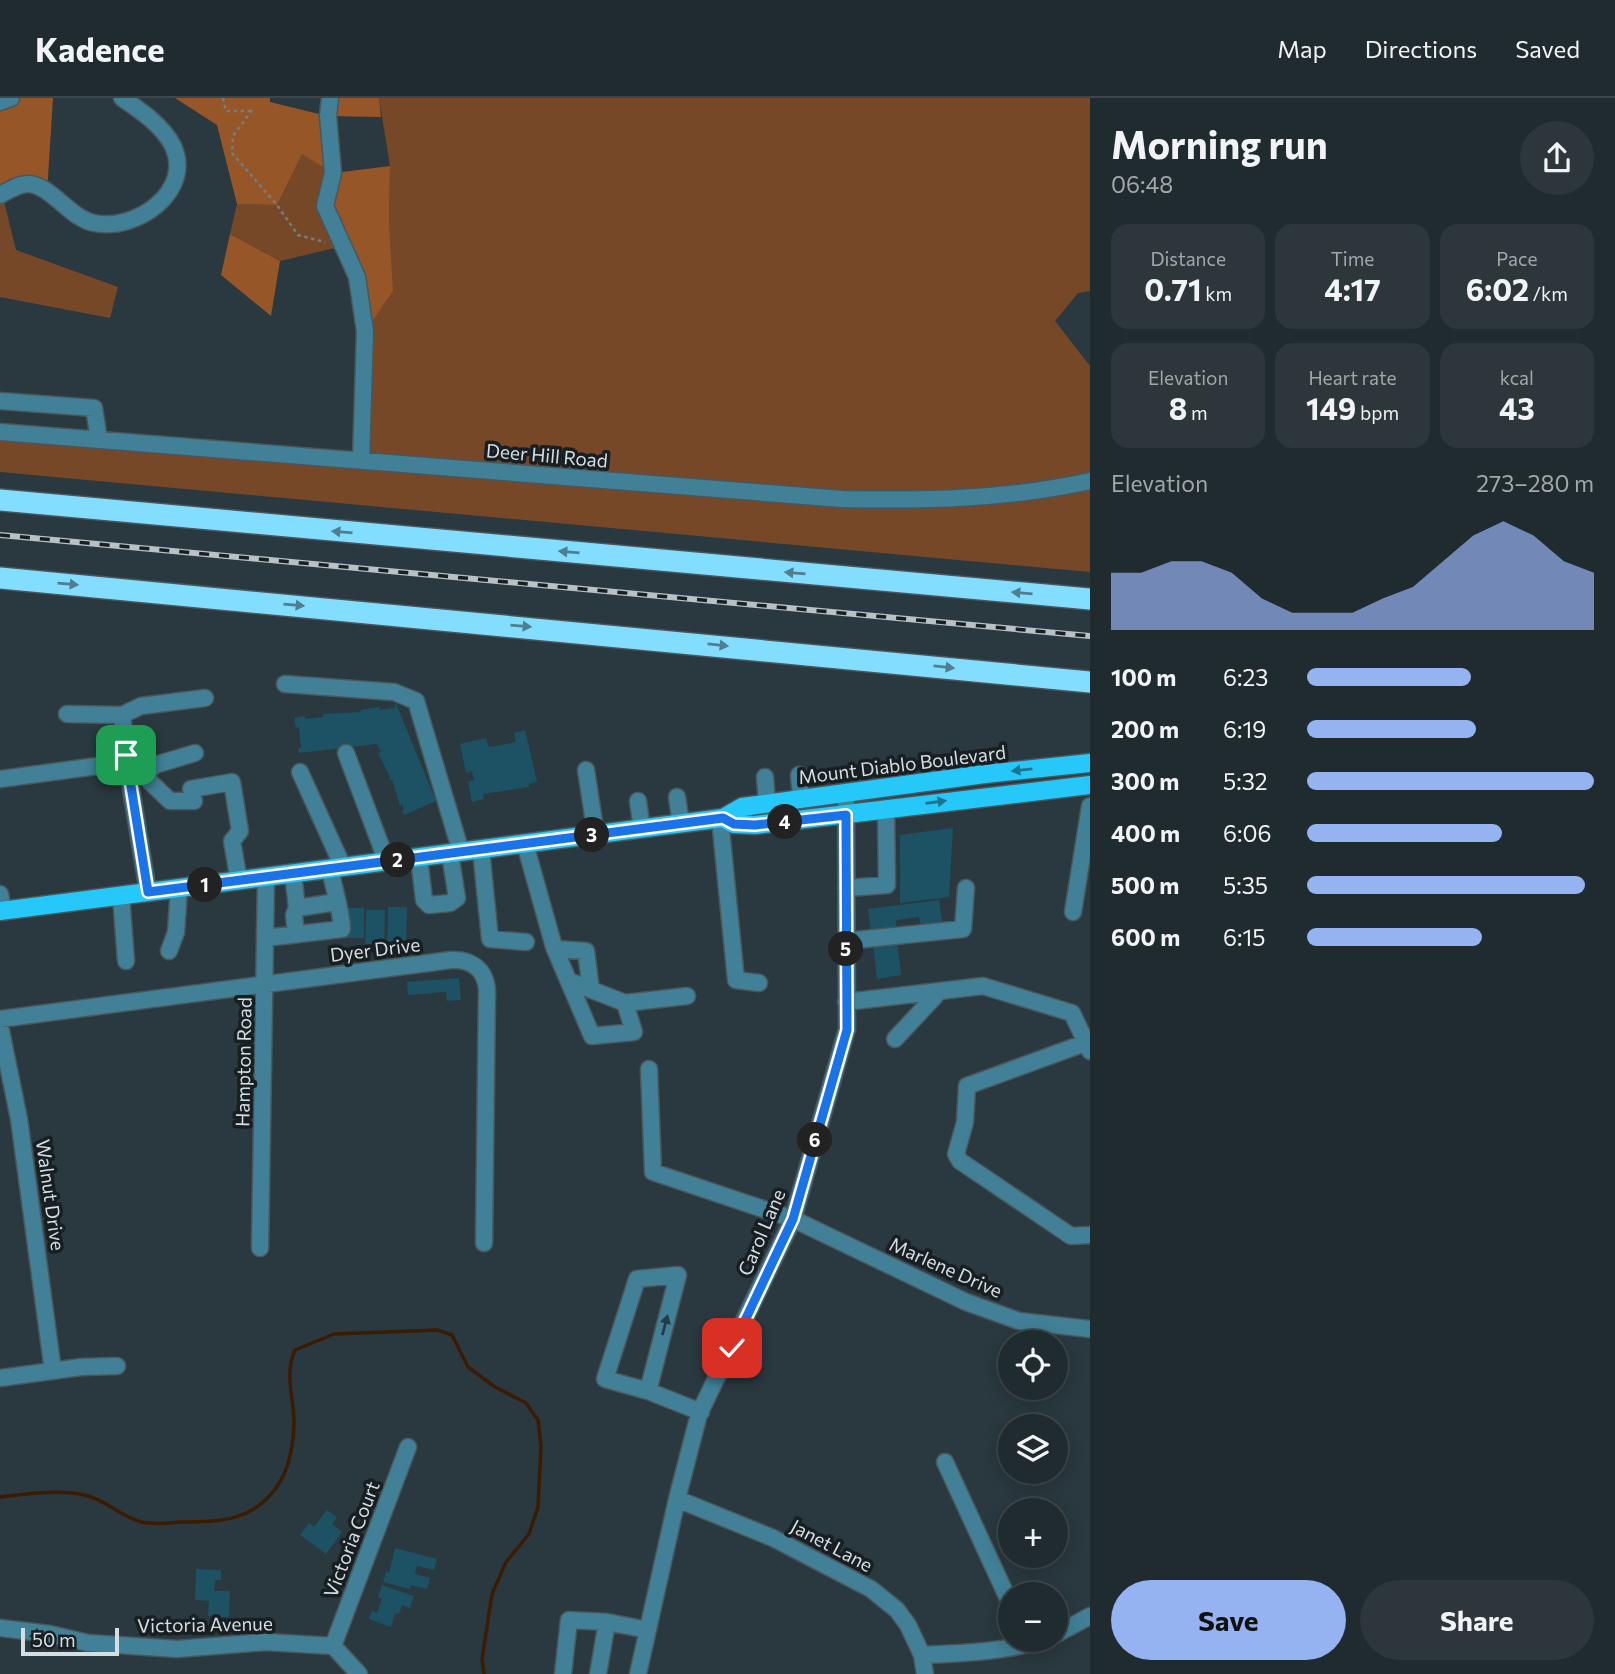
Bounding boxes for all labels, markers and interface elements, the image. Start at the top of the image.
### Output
text: Kadence [35,28,165,69]
text: Map [1277,34,1327,63]
text: Directions [1365,34,1477,63]
text: Saved [1515,34,1580,63]
text: Morning run [1111,120,1328,167]
button: share [1520,121,1594,195]
text: 06:48 [1111,170,1173,198]
text: Distance [1150,247,1226,270]
text: Time [1331,247,1374,270]
text: Pace [1496,247,1537,270]
text: 0.71 [1144,270,1202,307]
text: 4:17 [1324,270,1381,307]
text: 6:02 [1466,270,1529,307]
text: km [1202,282,1232,305]
text: /km [1529,282,1568,305]
text: Elevation [1148,366,1228,389]
text: Heart rate [1308,366,1397,389]
text: kcal [1500,366,1534,389]
text: 8 [1169,389,1187,426]
text: 149 [1306,389,1356,426]
text: 43 [1499,389,1535,426]
text: m [1187,401,1208,424]
text: bpm [1356,401,1399,424]
street label: Deer Hill Road [485,438,609,472]
text: Elevation [1111,469,1208,497]
text: 273–280 m [1476,469,1594,497]
one-way arrow [331,526,353,537]
one-way arrow [558,546,580,557]
one-way arrow [784,567,806,578]
one-way arrow [57,579,79,590]
one-way arrow [1011,587,1033,598]
one-way arrow [284,600,306,611]
one-way arrow [510,621,532,632]
one-way arrow [707,639,729,650]
one-way arrow [933,662,955,673]
text: 100 m [1111,663,1176,691]
text: 6:23 [1223,663,1268,691]
text: 200 m [1111,715,1179,743]
text: 6:19 [1223,715,1266,743]
pin [96,725,156,785]
icon: arrive [107,736,145,774]
street label: Mount Diablo Boulevard [797,740,1007,788]
one-way arrow [1011,765,1033,776]
text: 300 m [1111,767,1179,795]
text: 5:32 [1223,767,1267,795]
one-way arrow [925,797,947,808]
pin: 4 [768,804,802,840]
text: 4 [779,810,790,833]
pin: 3 [574,818,610,852]
text: 400 m [1111,819,1180,847]
text: 6:06 [1223,819,1271,847]
text: 3 [586,823,597,846]
pin: 2 [380,842,416,878]
text: 2 [392,848,403,871]
pin: 1 [188,868,222,902]
text: 500 m [1111,871,1179,899]
text: 5:35 [1223,871,1268,899]
text: 1 [200,873,209,896]
text: 600 m [1111,923,1180,951]
text: 6:15 [1223,923,1265,951]
street label: Dyer Drive [329,932,421,966]
pin: 5 [828,932,864,966]
text: 5 [840,937,851,960]
street label: Hampton Road [230,997,256,1127]
pin: 6 [798,1122,832,1158]
text: 6 [809,1128,820,1151]
street label: Walnut Drive [32,1138,70,1252]
street label: Carol Lane [732,1185,790,1279]
street label: Marlene Drive [886,1232,1006,1302]
one-way arrow [660,1314,671,1336]
pin [702,1318,762,1378]
icon: check [713,1329,751,1367]
map controls [998,1330,1068,1652]
button: locate [998,1330,1068,1400]
button: layers [998,1414,1068,1484]
street label: Victoria Court [318,1477,384,1600]
button: + [998,1498,1068,1568]
street label: Janet Lane [787,1514,877,1576]
button: Save [1111,1580,1346,1660]
button: Share [1360,1580,1594,1660]
button: − [998,1582,1068,1652]
street label: Victoria Avenue [137,1611,273,1637]
scale bar [21,1625,119,1657]
text: 50 m [32,1628,76,1651]

